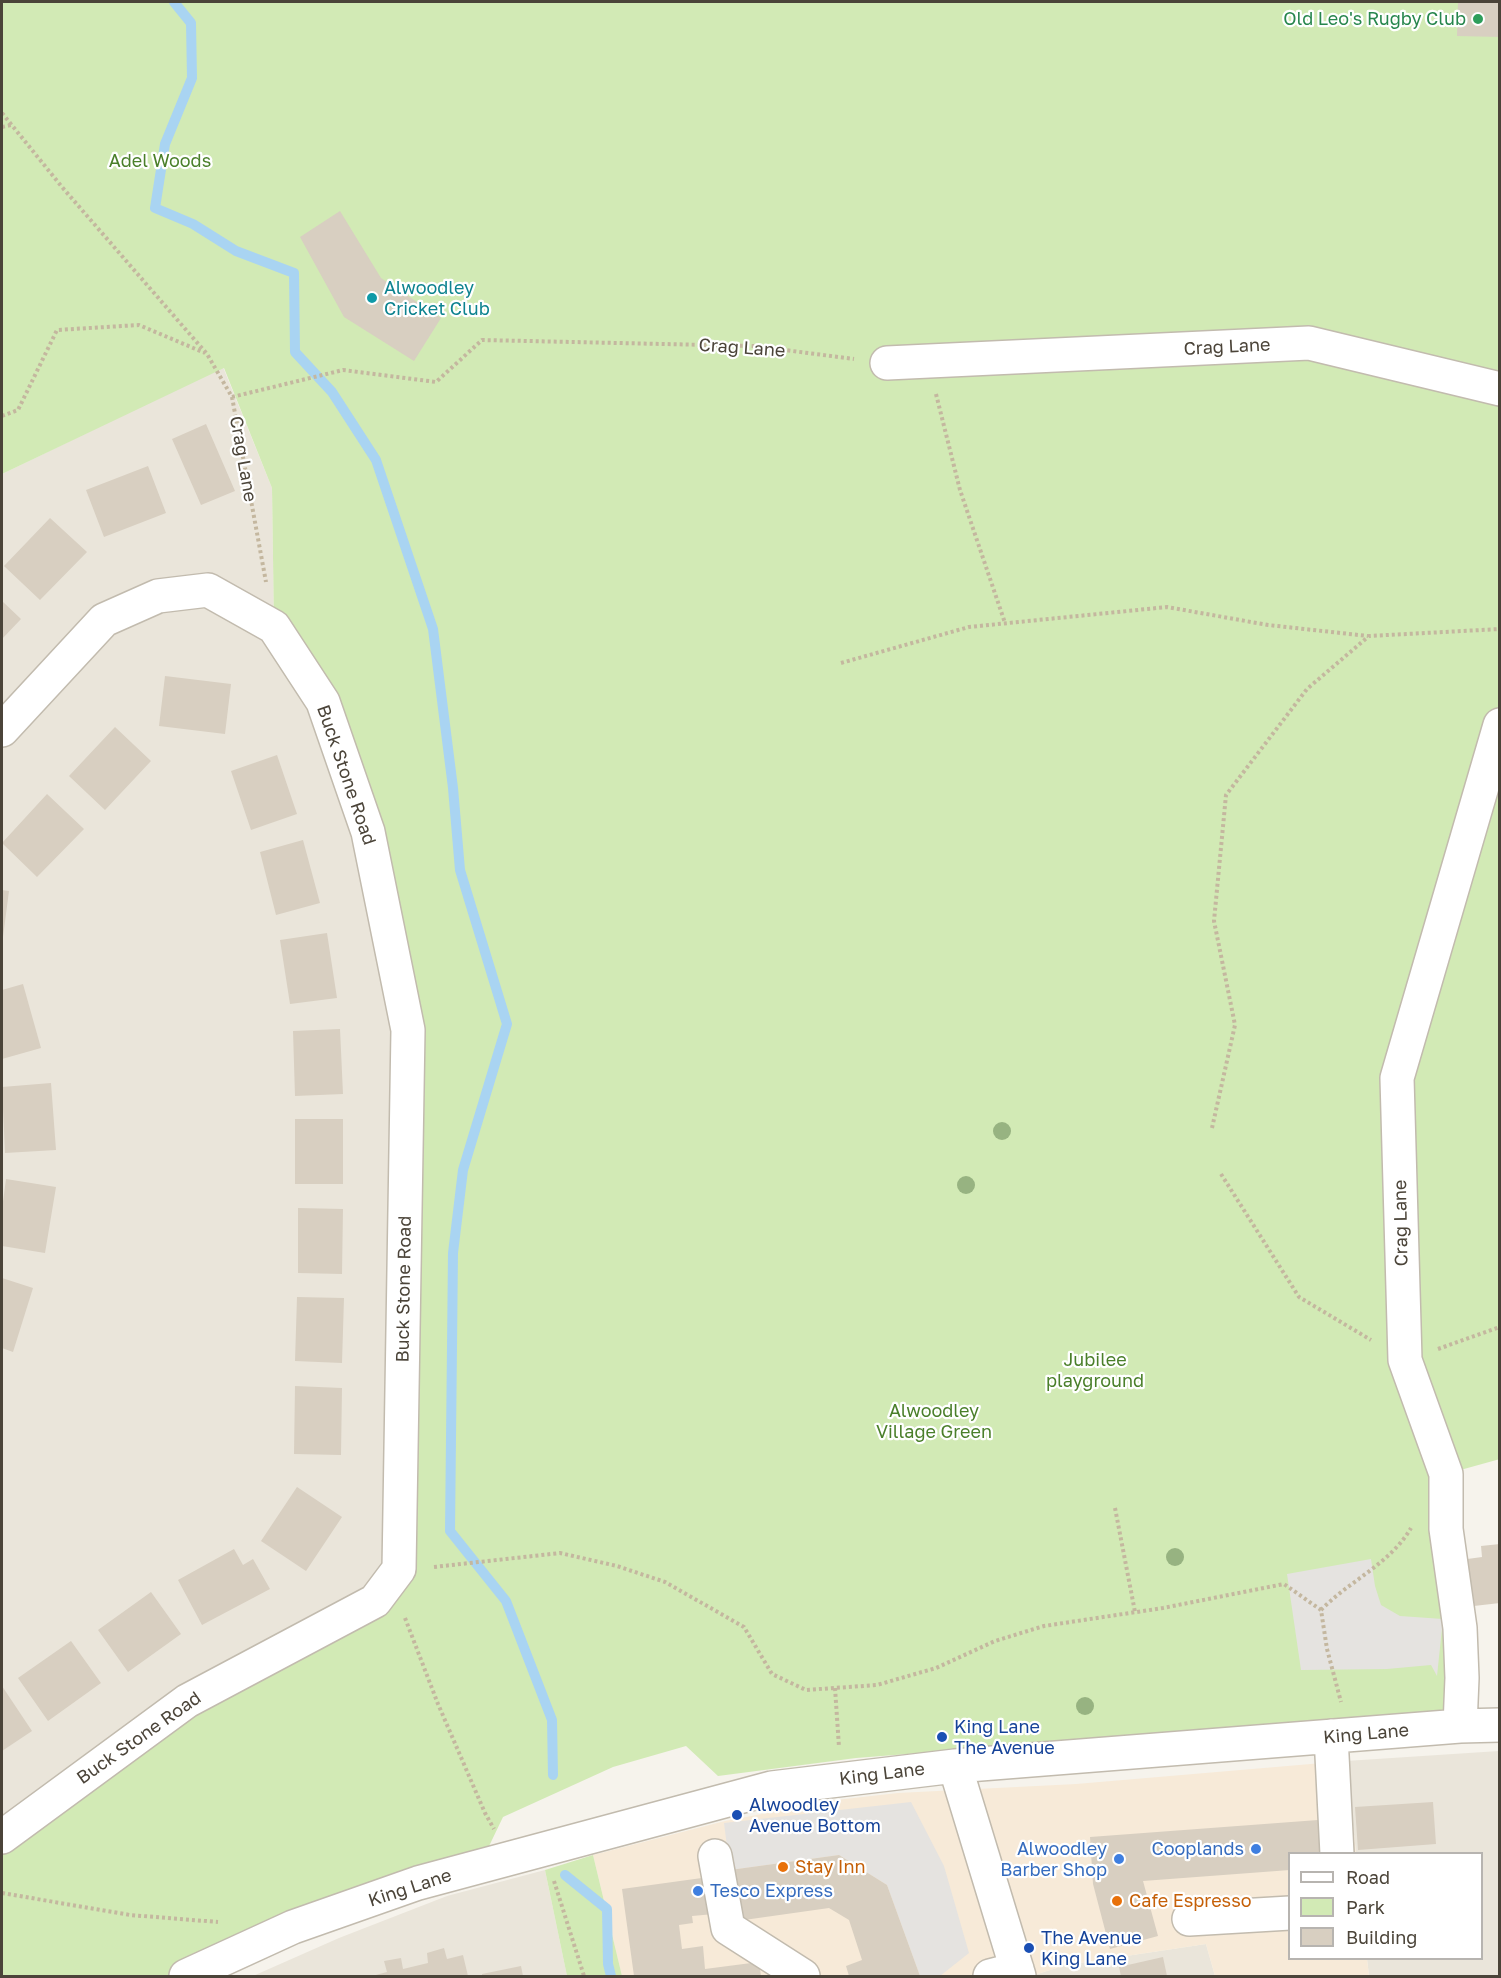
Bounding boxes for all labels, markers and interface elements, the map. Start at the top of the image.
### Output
place label: Old Leo's Rugby Club [1283,8,1466,30]
marker: Old Leo's Rugby Club [1471,12,1485,26]
park label: Adel Woods [109,150,211,172]
place label: Alwoodley Cricket Club [384,277,490,320]
marker: Alwoodley Cricket Club [365,291,379,305]
street label: Crag Lane [698,334,786,362]
street label: Crag Lane [1183,334,1271,360]
street label: Crag Lane [225,414,261,504]
street label: Buck Stone Road [312,702,380,848]
street label: Crag Lane [1389,1179,1413,1267]
street label: Buck Stone Road [392,1215,416,1363]
park label: Jubilee playground [1046,1349,1144,1392]
park label: Alwoodley Village Green [876,1400,992,1442]
street label: Buck Stone Road [73,1687,205,1789]
place label: King Lane The Avenue [954,1716,1055,1758]
street label: King Lane [1322,1719,1410,1749]
marker: King Lane The Avenue [935,1730,949,1744]
street label: King Lane [838,1758,926,1790]
place label: Alwoodley Avenue Bottom [749,1794,881,1836]
marker: Alwoodley Avenue Bottom [730,1808,744,1822]
place label: Alwoodley Barber Shop [1000,1838,1107,1880]
place label: Cooplands [1151,1838,1244,1860]
marker: Cooplands [1249,1842,1263,1856]
marker: Alwoodley Barber Shop [1112,1852,1126,1866]
legend [1288,1852,1483,1960]
place label: Stay Inn [795,1856,866,1878]
marker: Stay Inn [776,1860,790,1874]
street label: King Lane [366,1864,454,1912]
text: Road [1346,1866,1390,1888]
place label: Tesco Express [710,1880,833,1902]
marker: Tesco Express [691,1884,705,1898]
place label: Cafe Espresso [1129,1890,1251,1912]
marker: Cafe Espresso [1110,1894,1124,1908]
text: Park [1346,1896,1385,1918]
text: Building [1346,1926,1417,1948]
place label: The Avenue King Lane [1041,1927,1142,1970]
marker: The Avenue King Lane [1022,1941,1036,1955]

